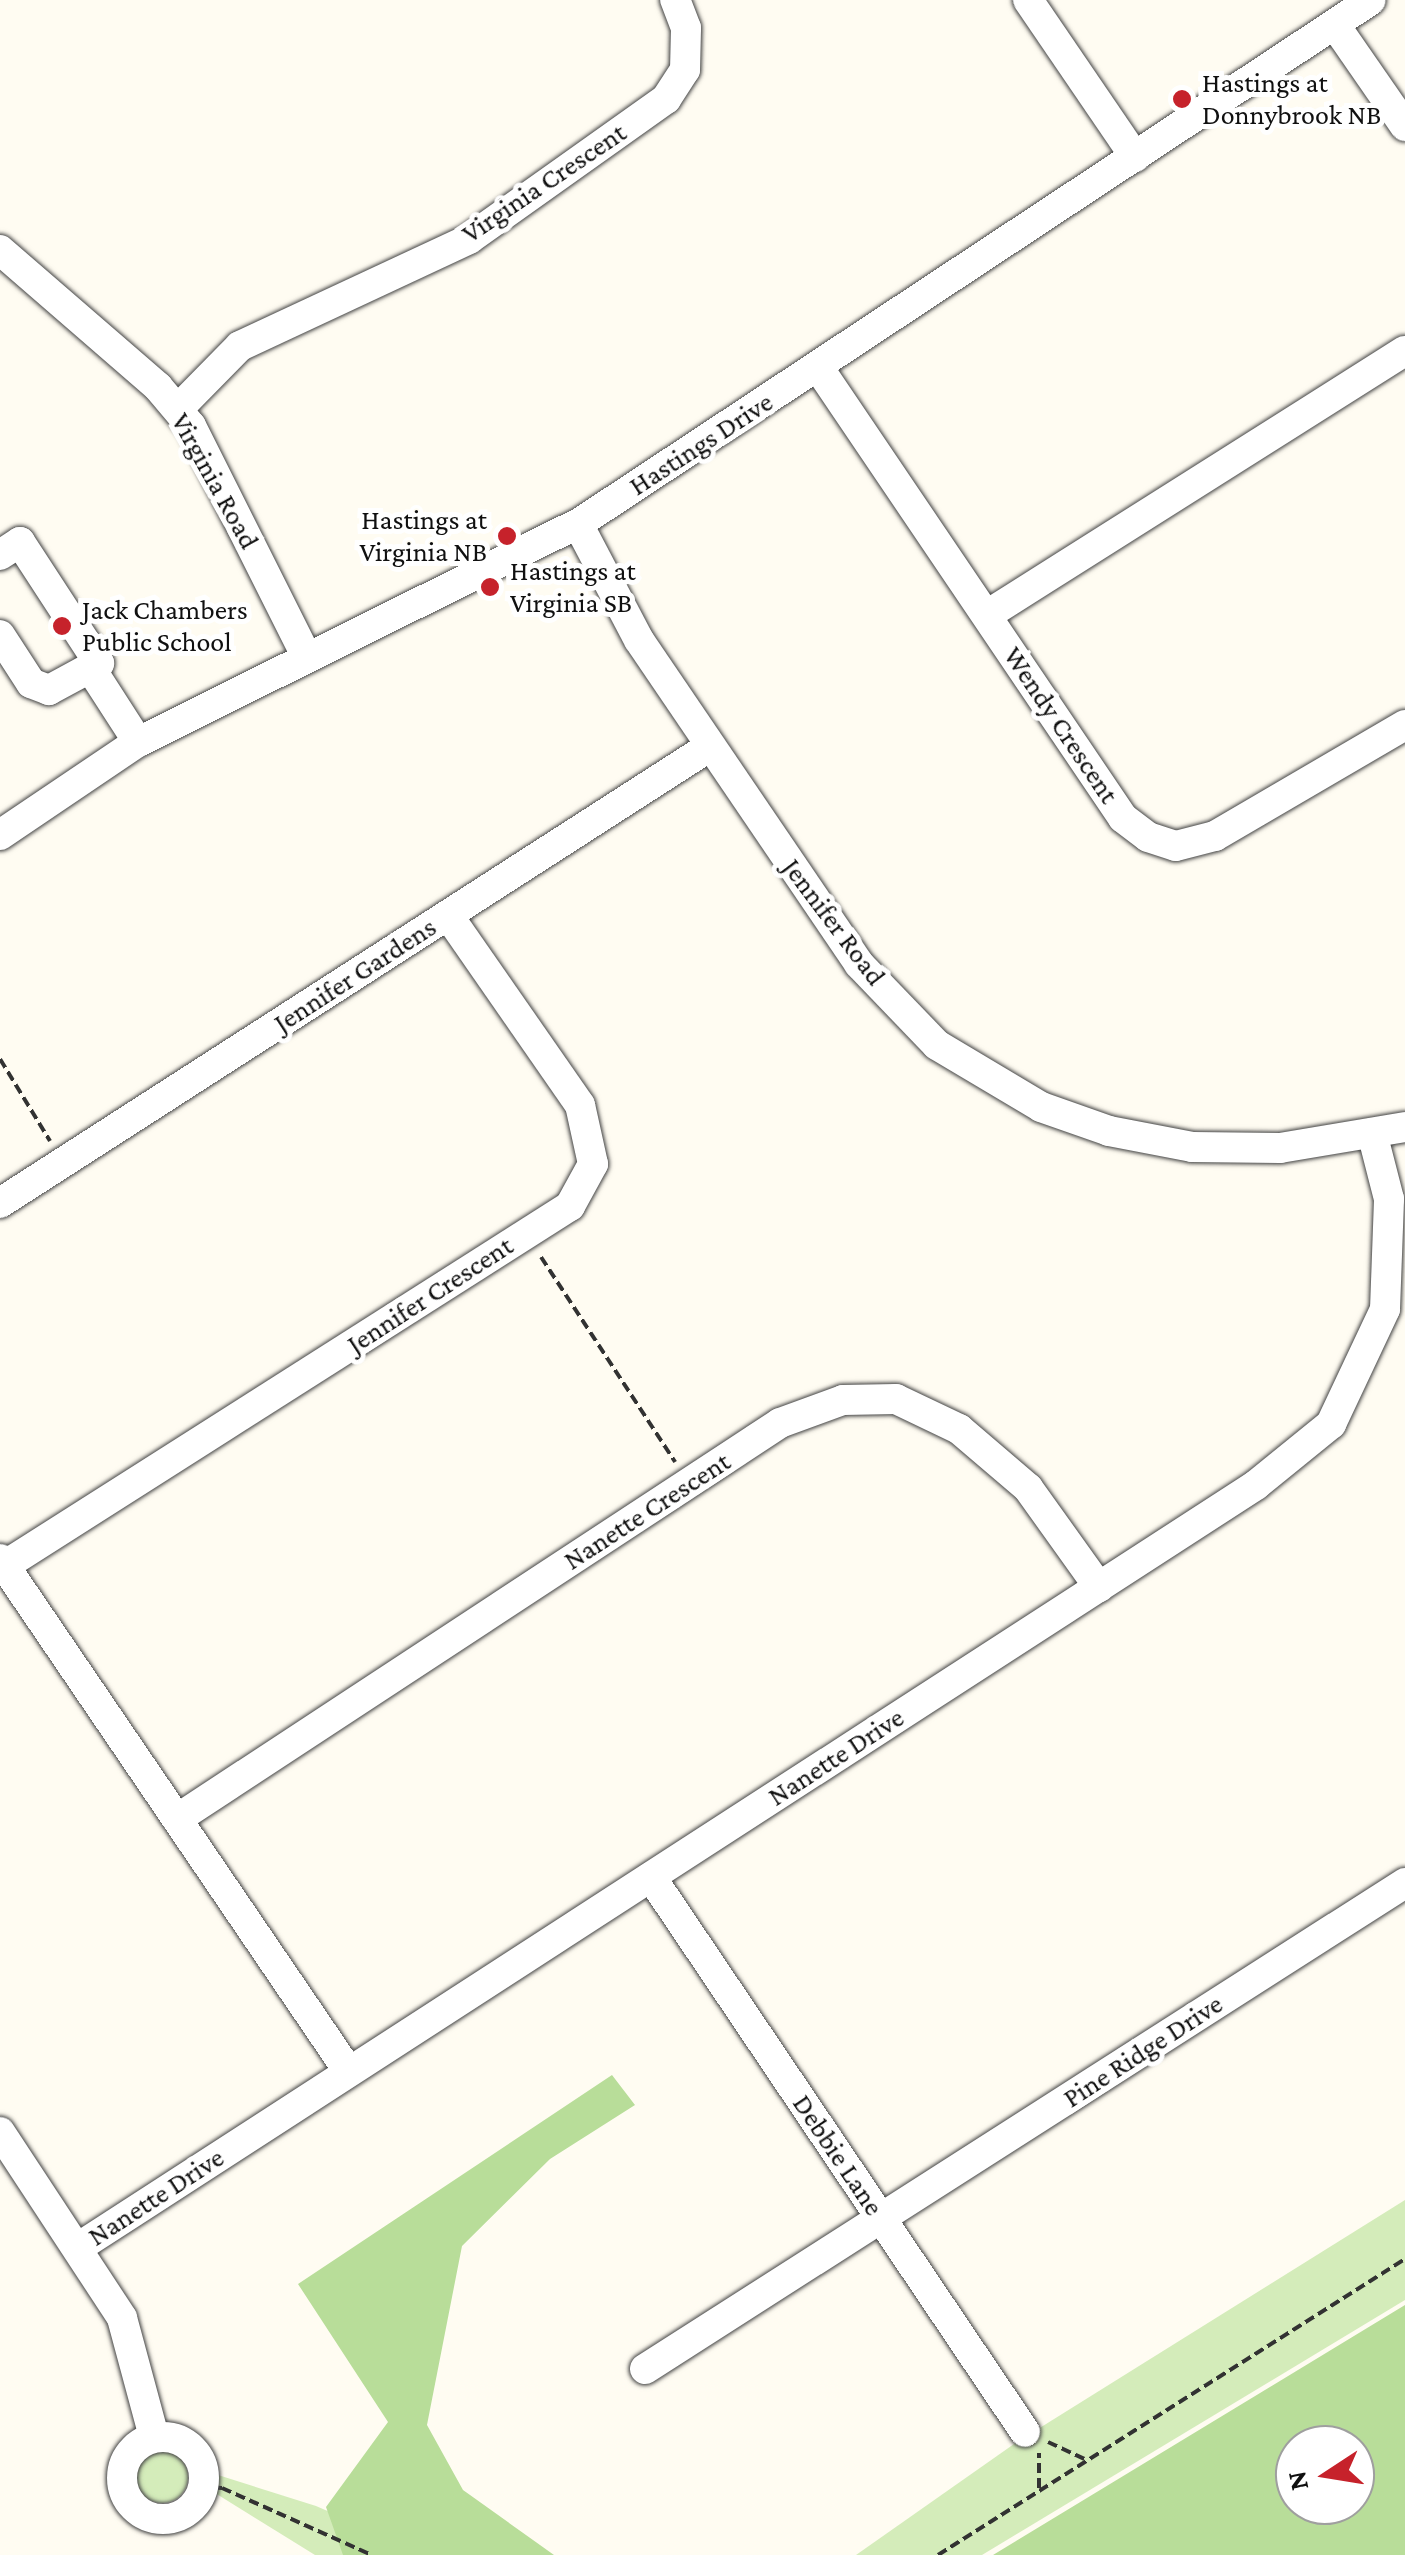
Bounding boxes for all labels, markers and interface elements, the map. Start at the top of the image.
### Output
place label: Hastings at Donnybrook NB [1202,66,1381,132]
marker: Hastings at Donnybrook NB [1171,88,1193,110]
street label: Virginia Crescent [455,116,633,250]
street label: Hastings Drive [623,385,779,503]
street label: Virginia Road [164,407,266,555]
place label: Hastings at Virginia NB [359,503,487,569]
marker: Hastings at Virginia NB [496,525,518,547]
place label: Hastings at Virginia SB [510,554,636,620]
marker: Hastings at Virginia SB [479,576,501,598]
place label: Jack Chambers Public School [82,593,248,659]
marker: Jack Chambers Public School [51,615,73,637]
street label: Wendy Crescent [996,640,1126,810]
street label: Jennifer Road [775,852,893,992]
street label: Jennifer Gardens [268,910,442,1040]
street label: Jennifer Crescent [341,1229,519,1361]
street label: Nanette Crescent [557,1445,737,1577]
street label: Nanette Drive [762,1701,910,1813]
street label: Pine Ridge Drive [1057,1987,1229,2115]
street label: Debbie Lane [785,2088,891,2222]
street label: Nanette Drive [82,2141,230,2253]
north arrow [1275,2425,1375,2525]
text: N [1280,2468,1314,2493]

